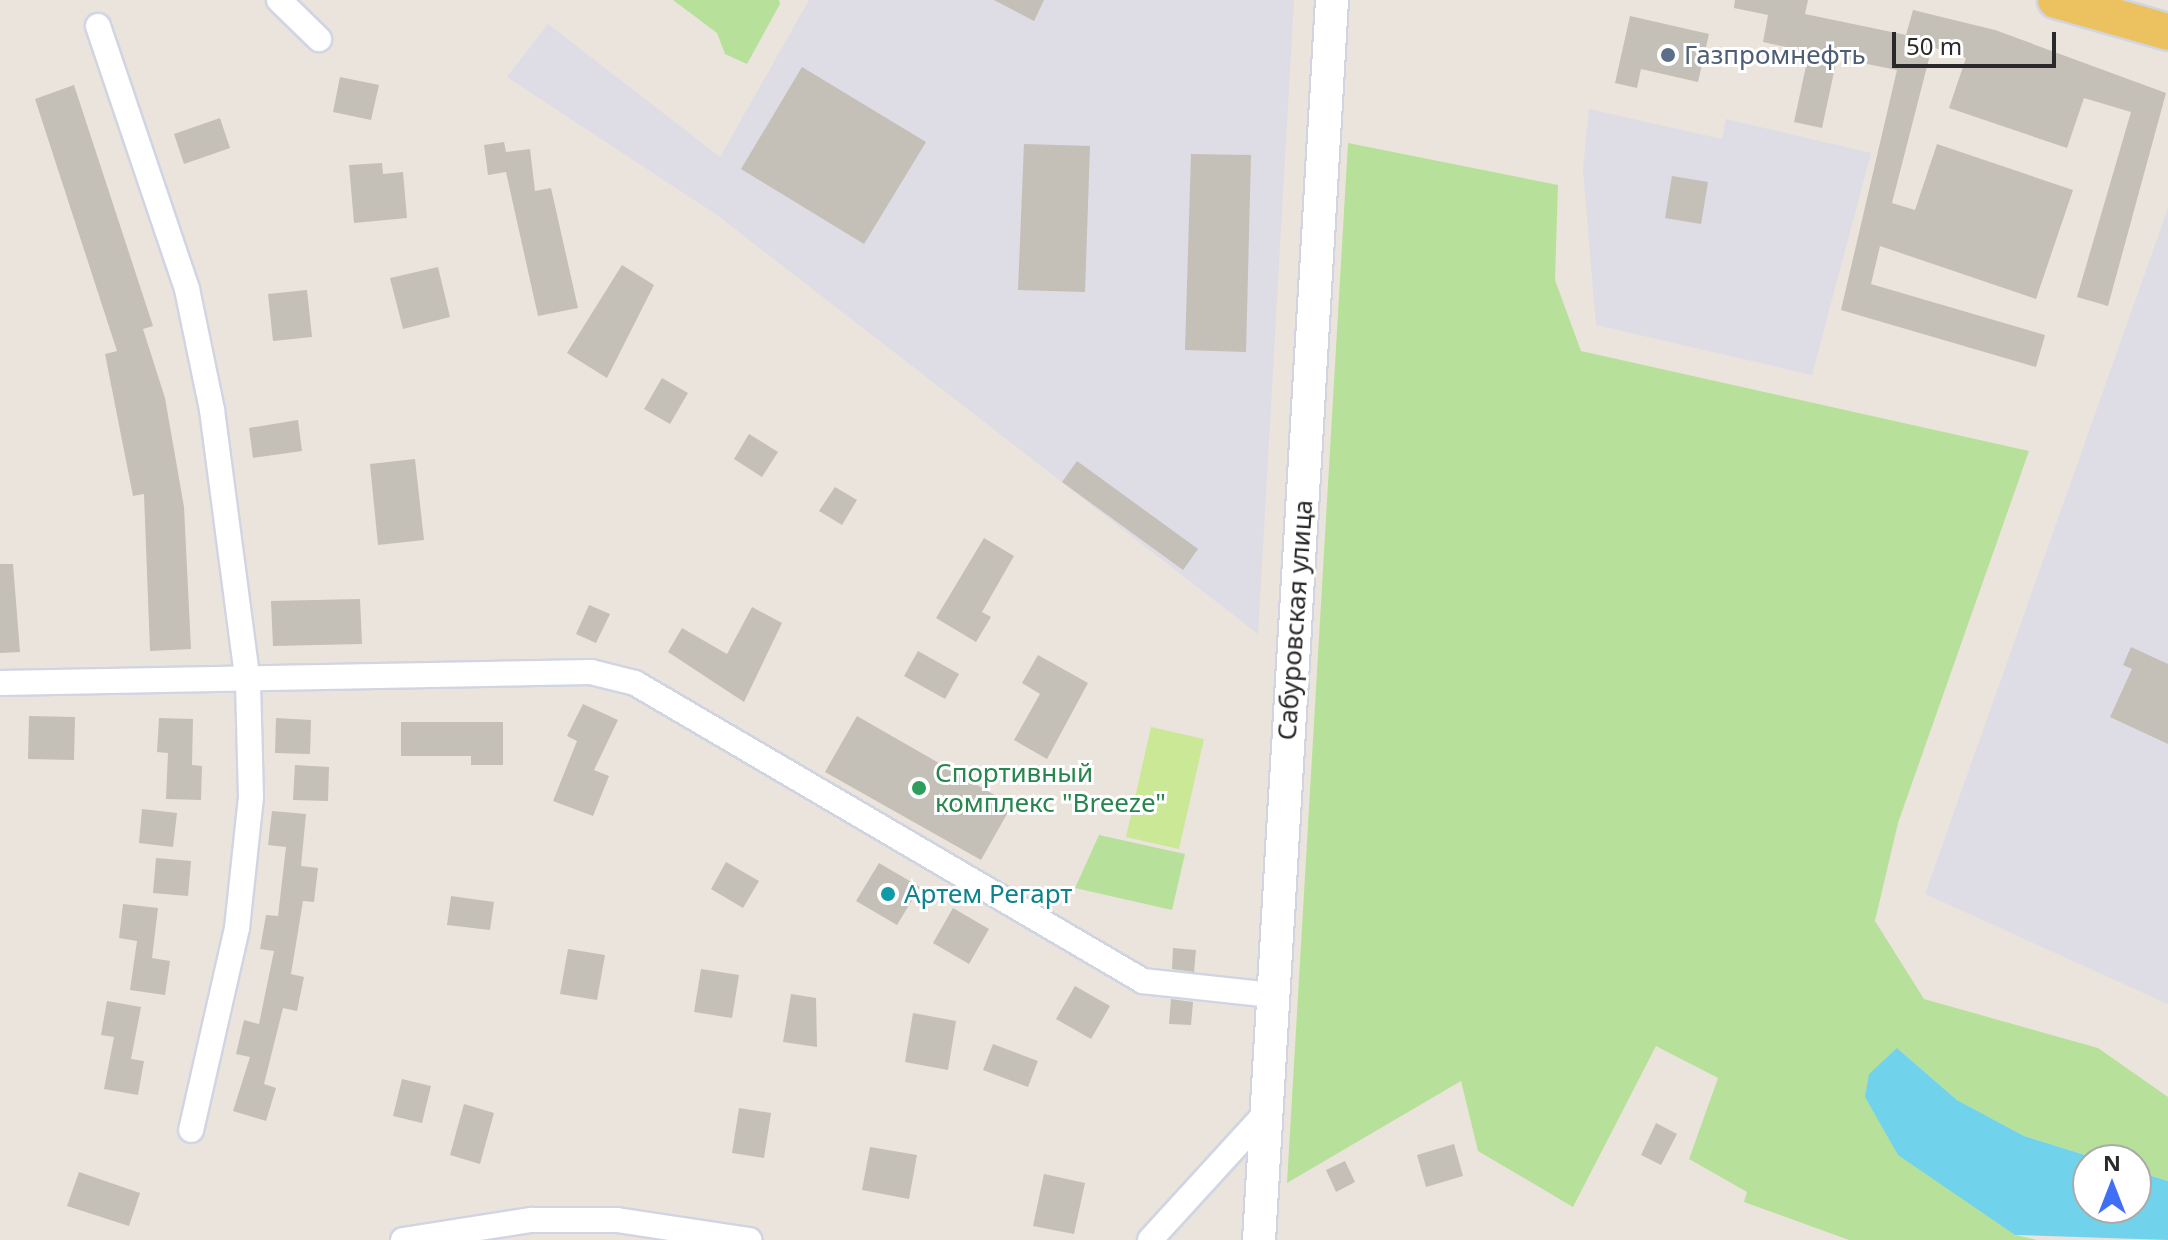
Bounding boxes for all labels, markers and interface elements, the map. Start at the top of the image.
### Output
scale bar [1896,16,2060,66]
text: 50 m [1906,29,1962,62]
place label: Газпромнефть [1684,39,1866,71]
marker: Газпромнефть [1659,46,1677,64]
street label: Сабуровская улица [1271,499,1319,741]
place label: Спортивный комплекс "Breeze" [935,757,1166,818]
marker: Спортивный комплекс "Breeze" [910,779,928,797]
place label: Артем Регарт [904,878,1072,910]
marker: Артем Регарт [879,885,897,903]
north arrow [2072,1144,2152,1224]
text: N [2103,1147,2121,1177]

